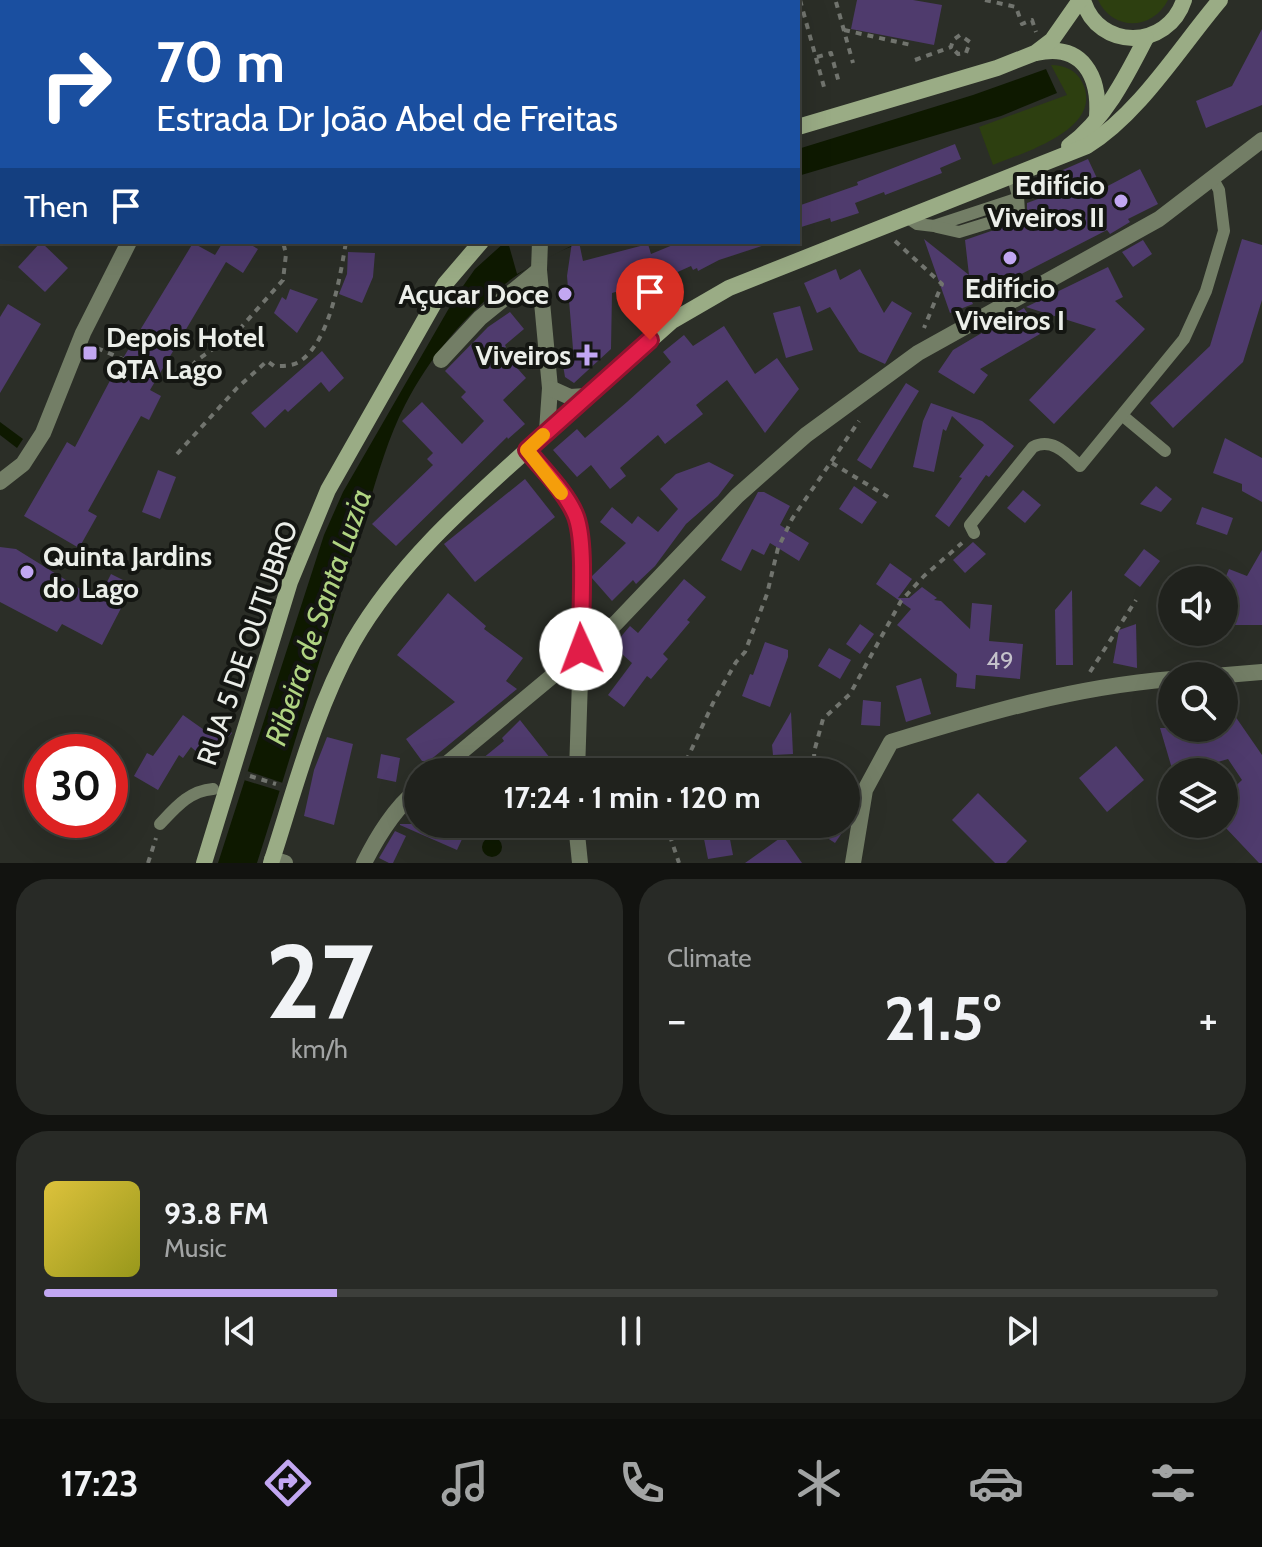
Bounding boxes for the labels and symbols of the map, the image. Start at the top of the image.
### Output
place label: Edifício Viveiros II [987,168,1105,234]
marker: Edifício Viveiros II [1112,192,1130,210]
marker: Edifício Viveiros I [1001,249,1019,267]
pin [616,258,684,340]
place label: Edifício Viveiros I [955,271,1065,337]
place label: Açucar Doce [398,277,549,311]
marker: Açucar Doce [556,285,574,303]
place label: Depois Hotel QTA Lago [106,320,265,386]
place label: Viveiros [476,338,571,372]
marker: Depois Hotel QTA Lago [81,344,99,362]
marker: Viveiros [578,346,596,364]
water label: Ribeira de Santa Luzia [257,484,379,750]
street label: RUA 5 DE OUTUBRO [189,516,305,770]
place label: Quinta Jardins do Lago [43,539,212,605]
marker: Quinta Jardins do Lago [18,563,36,581]
position arrow [539,607,623,691]
house number: 49 [986,646,1014,675]
speed limit sign: 30 [24,734,128,838]

